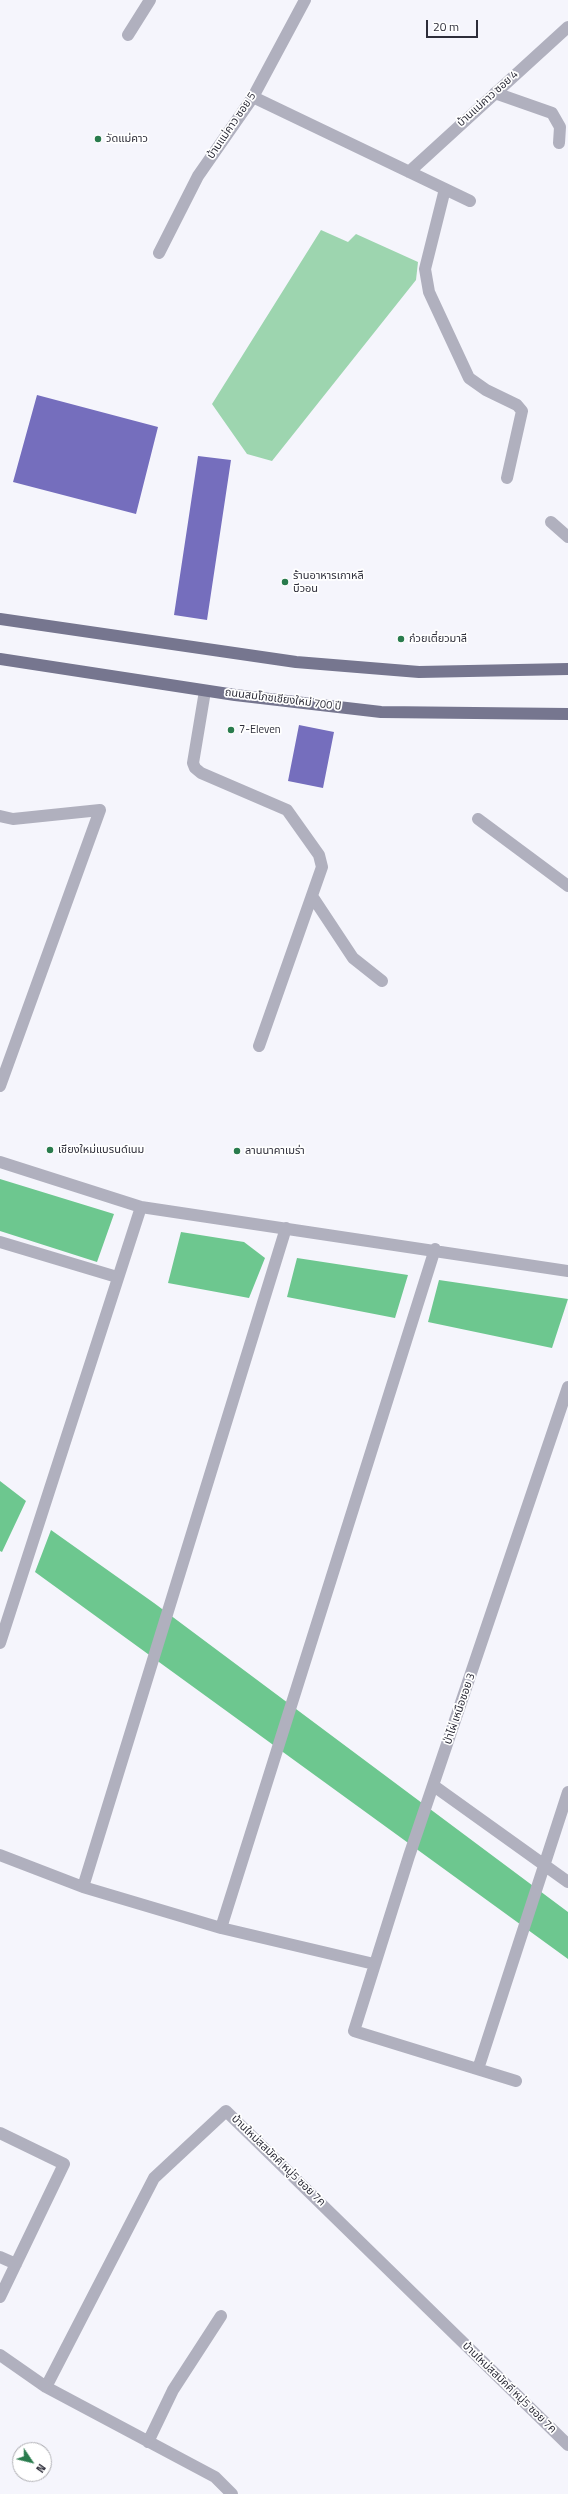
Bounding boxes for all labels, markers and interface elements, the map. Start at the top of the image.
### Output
scale bar [428,12,480,38]
text: 20 m [433,17,459,36]
street label: บ้านแม่คาว ซอย 4 [455,68,521,130]
street label: บ้านแม่คาว ซอย 5 [205,90,259,162]
place label: วัดแม่คาว [106,132,148,146]
marker: วัดแม่คาว [93,134,103,144]
place label: ร้านอาหารเกาหลี บีวอน [293,569,364,595]
marker: ร้านอาหารเกาหลี บีวอน [280,577,290,587]
place label: ก๋วยเตี๋ยวมาลี [409,632,467,646]
marker: ก๋วยเตี๋ยวมาลี [396,634,406,644]
street label: ถนนสมโภชเชียงใหม่ 700 ปี [224,686,342,714]
place label: 7-Eleven [239,723,281,737]
marker: 7-Eleven [226,725,236,735]
place label: เชียงใหม่แบรนด์เนม [58,1143,144,1157]
place label: ลานนาคาเมร่า [245,1144,305,1158]
marker: เชียงใหม่แบรนด์เนม [45,1145,55,1155]
marker: ลานนาคาเมร่า [232,1146,242,1156]
street label: ป่าไผ่ เหนือซอย 3 [442,1672,478,1746]
street label: บ้านใหม่สสมัคคี หมู่5 ซอย 7ค [228,2113,328,2209]
street label: บ้านใหม่สสมัคคี หมู่5 ซอย 7ค [459,2340,559,2436]
north arrow [12,2442,52,2482]
text: N [32,2461,50,2476]

